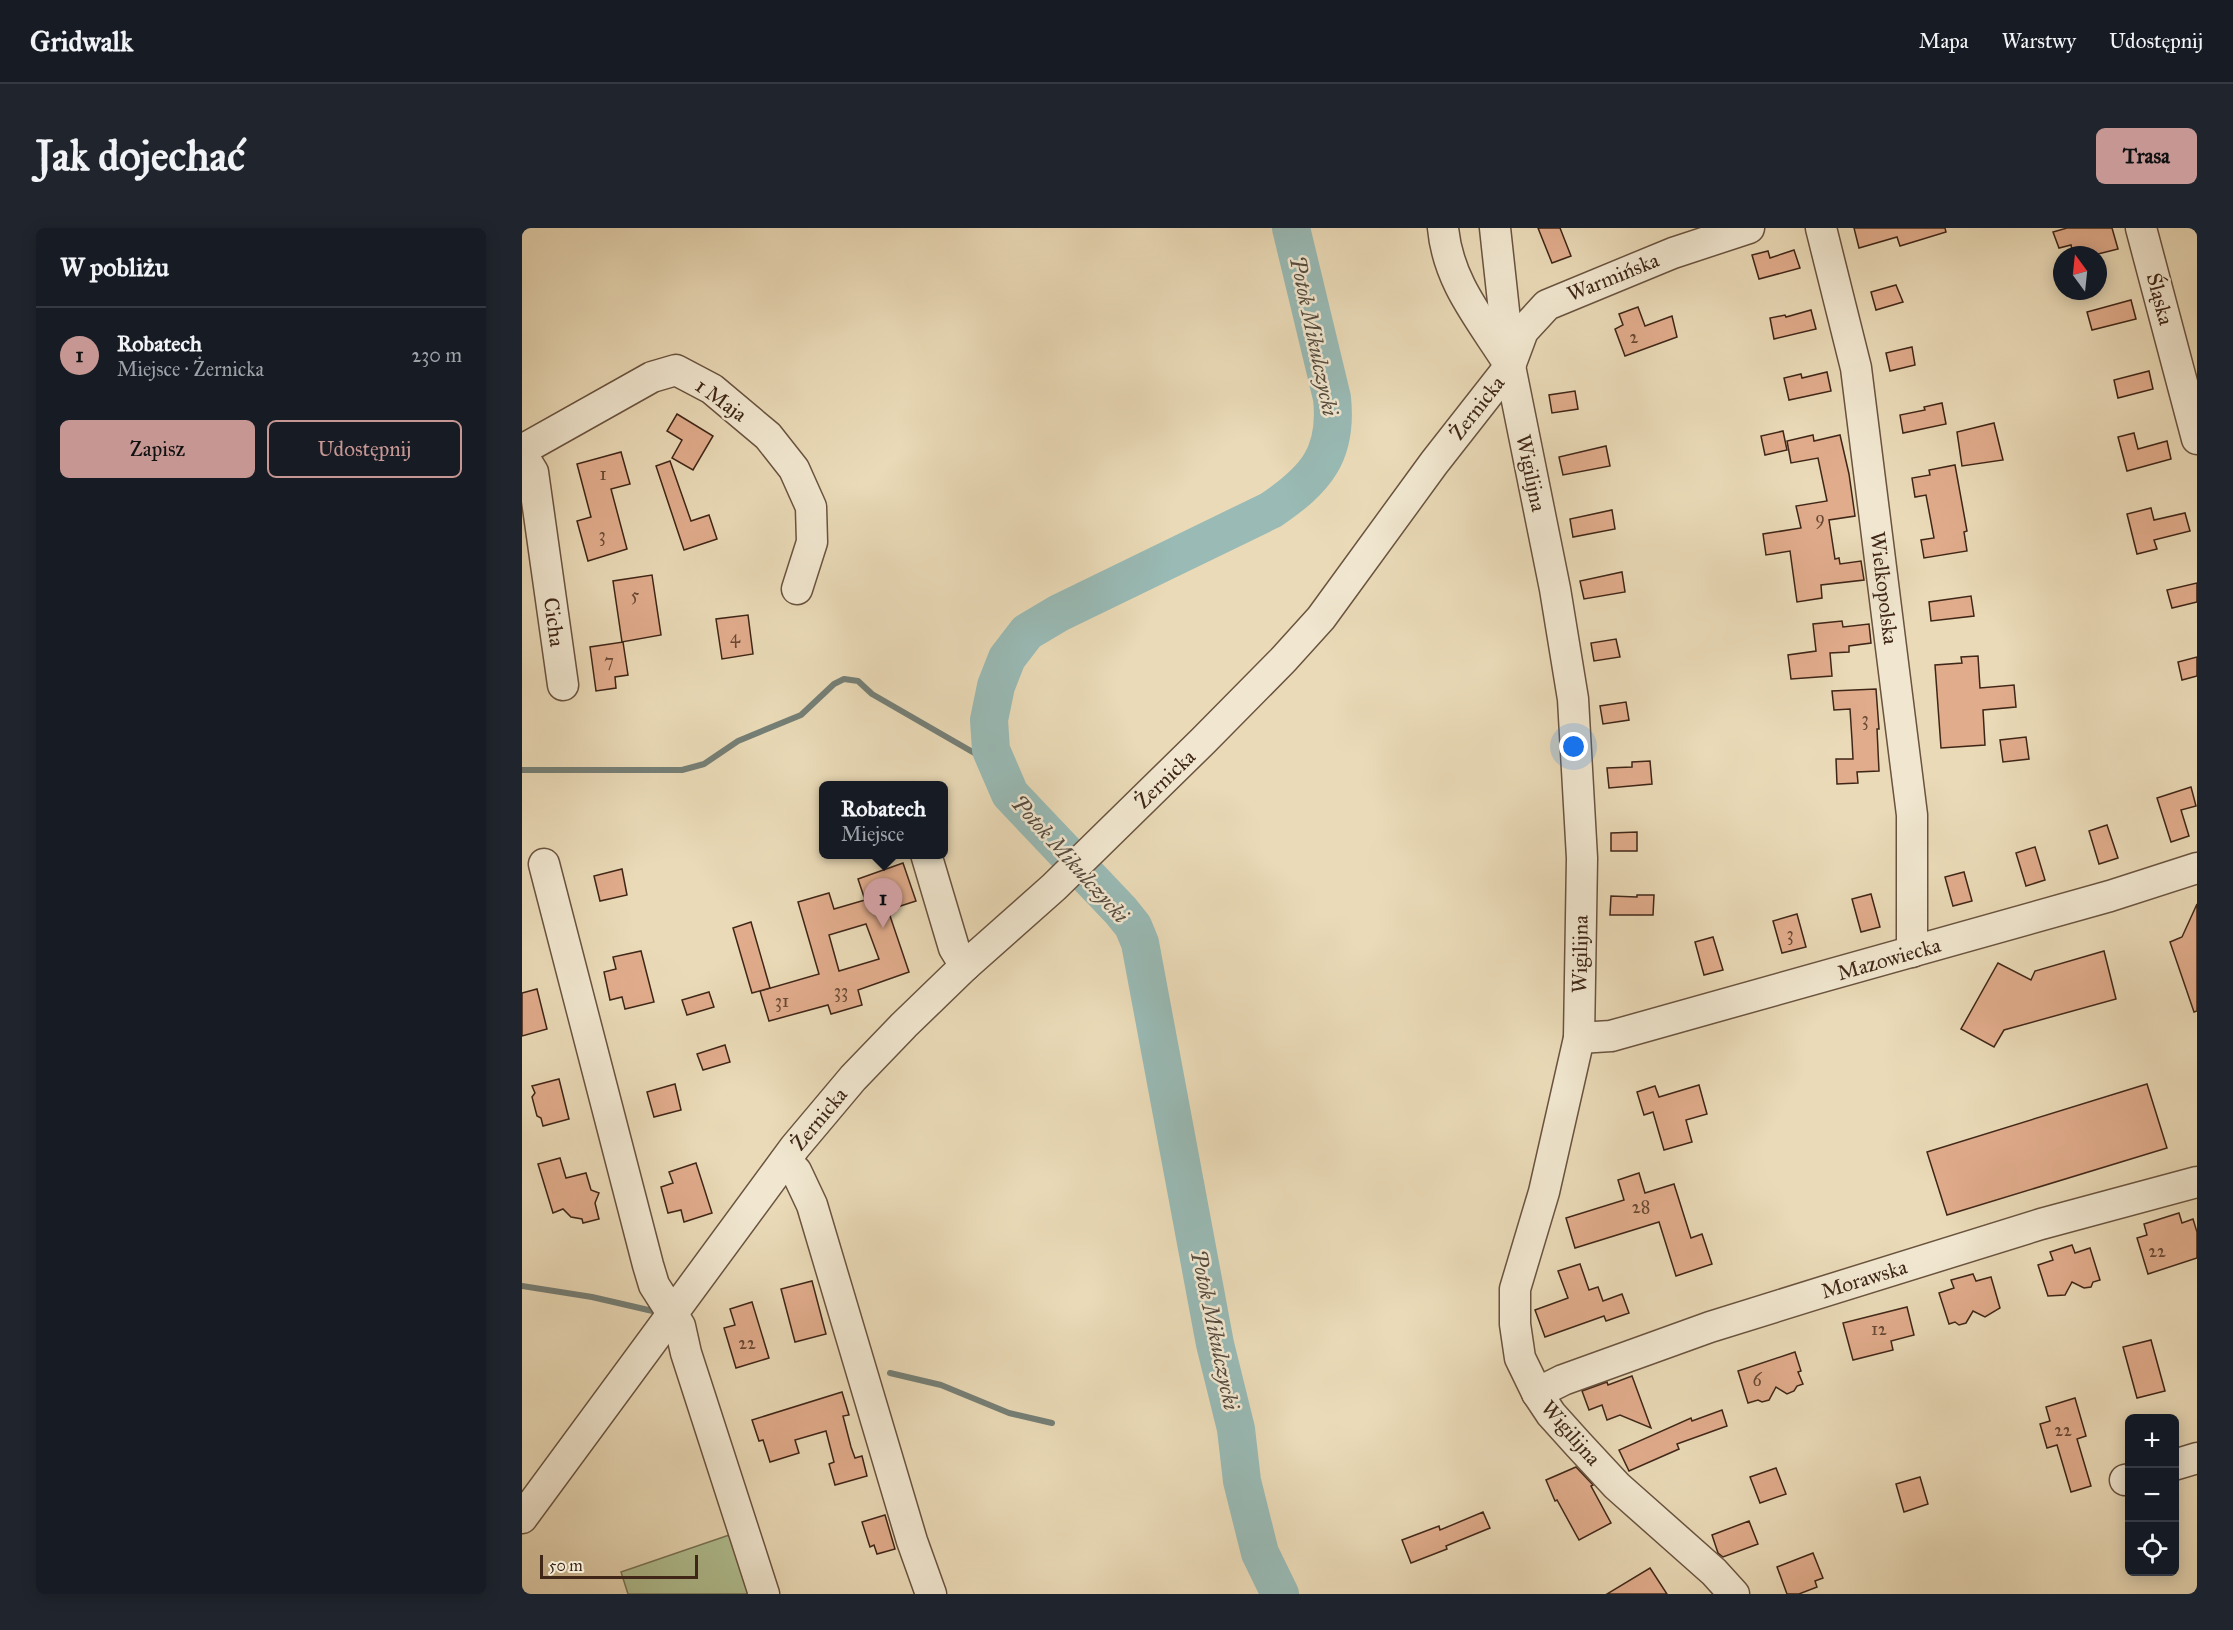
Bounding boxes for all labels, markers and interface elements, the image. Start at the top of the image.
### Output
text: Gridwalk [30,24,133,59]
text: Mapa [1919,28,1969,54]
text: Warstwy [2002,28,2076,54]
text: Udostępnij [2109,28,2203,54]
button: Trasa [2096,128,2197,184]
text: Jak dojechać [36,130,245,182]
north arrow [2053,246,2107,300]
street label: Warmińska [1563,247,1663,307]
text: W pobliżu [60,251,169,283]
water label: Potok Mikulczycki [1284,253,1344,419]
street label: Śląska [2141,270,2180,328]
house number: 2 [1630,326,1639,348]
text: Robatech [117,330,202,357]
text: 1 [76,343,83,367]
text: 230 m [411,343,462,367]
text: Miejsce · Żernicka [117,357,264,381]
street label: Żernicka [1444,371,1510,445]
street label: 1 Maja [690,373,752,427]
button: Zapisz [60,420,255,478]
button: Udostępnij [267,420,462,478]
street label: Wigilijna [1510,432,1552,514]
house number: 1 [599,463,607,485]
house number: 9 [1815,507,1825,529]
house number: 3 [598,524,606,546]
street label: Wielkopolska [1864,530,1904,646]
house number: 5 [631,584,640,606]
street label: Cicha [538,596,570,648]
house number: 4 [730,626,741,648]
house number: 7 [604,650,614,672]
house number: 3 [1861,708,1869,730]
your location [1559,732,1588,761]
street label: Żernicka [1129,744,1201,814]
popup [819,781,948,859]
water label: Potok Mikulczycki [1005,789,1135,929]
text: Robatech [841,795,926,822]
text: Miejsce [841,822,904,846]
pin: 1 [864,878,902,928]
street label: Wigilijna [1566,915,1594,993]
house number: 3 [1786,923,1794,945]
street label: Mazowiecka [1834,932,1944,986]
house number: 33 [834,980,848,1002]
house number: 31 [775,990,789,1012]
street label: Żernicka [785,1082,853,1156]
house number: 28 [1632,1196,1650,1218]
house number: 22 [2148,1240,2166,1262]
water label: Potok Mikulczycki [1185,1247,1245,1413]
street label: Morawska [1818,1254,1910,1304]
house number: 12 [1871,1318,1887,1340]
house number: 22 [738,1332,756,1354]
house number: 6 [1752,1369,1762,1391]
street label: Wigilijna [1536,1395,1607,1471]
map controls [2125,1414,2179,1576]
button: + [2125,1414,2179,1468]
house number: 22 [2054,1419,2072,1441]
button: − [2125,1468,2179,1522]
button: locate [2125,1522,2179,1576]
scale bar [540,1552,698,1580]
text: 50 m [549,1556,583,1575]

